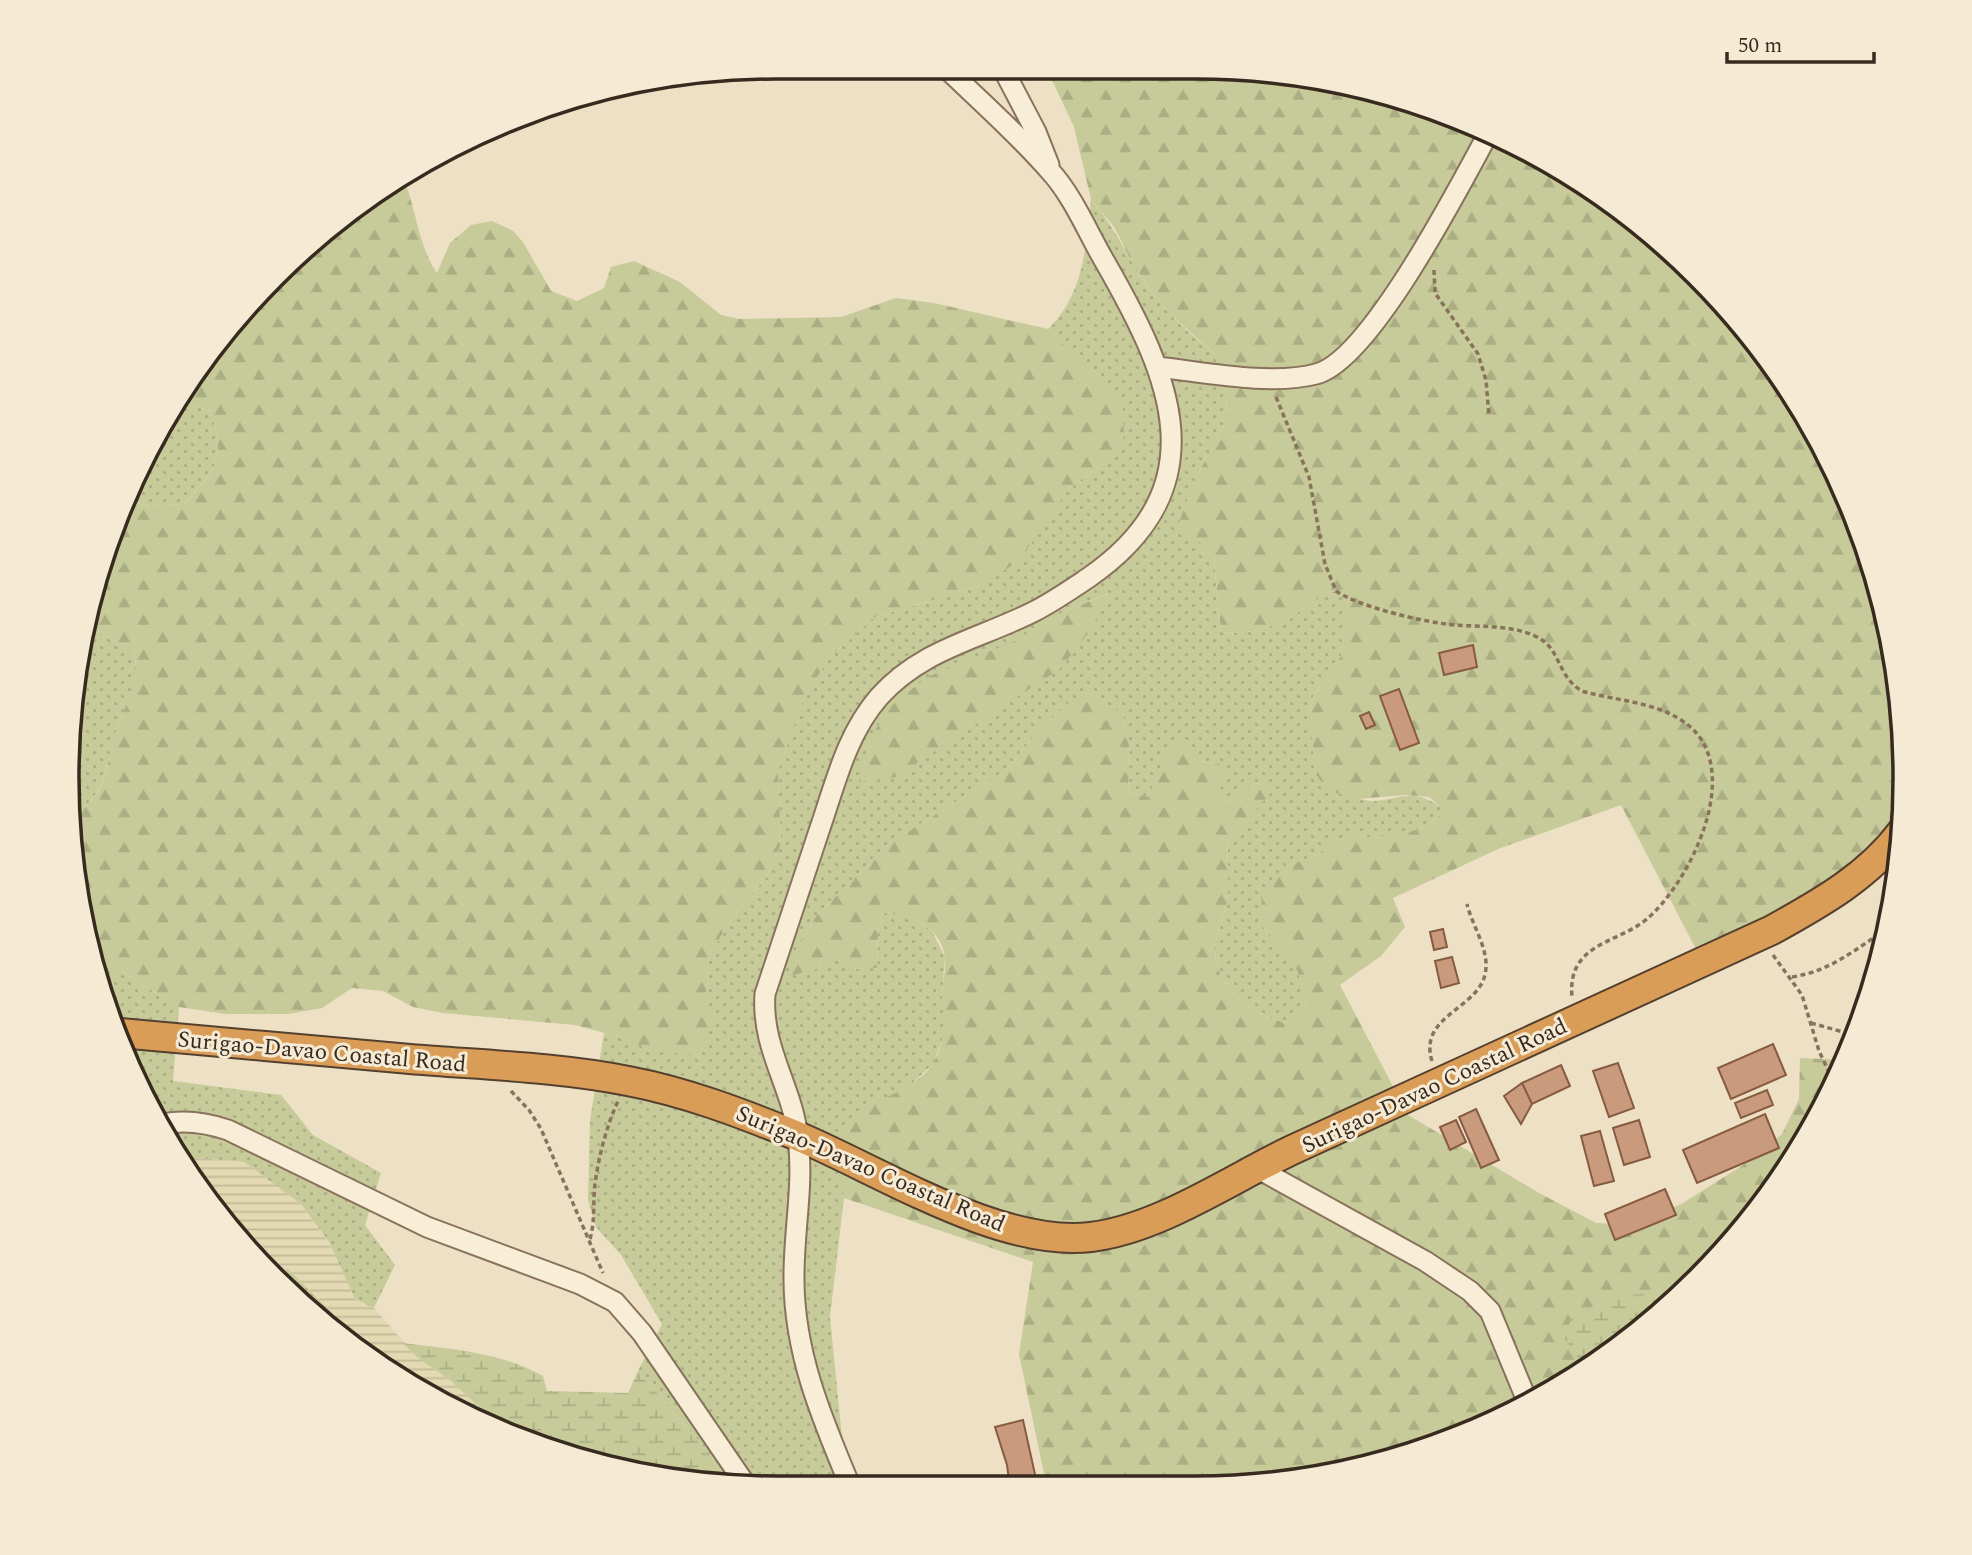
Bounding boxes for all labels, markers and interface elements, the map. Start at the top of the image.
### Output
scale bar [1727,21,1874,65]
text: 50 m [1738,30,1782,62]
street label: Surigao-Davao Coastal Road [1296,1009,1573,1163]
street label: Surigao-Davao Coastal Road [176,1022,468,1083]
street label: Surigao-Davao Coastal Road [730,1097,1011,1242]

